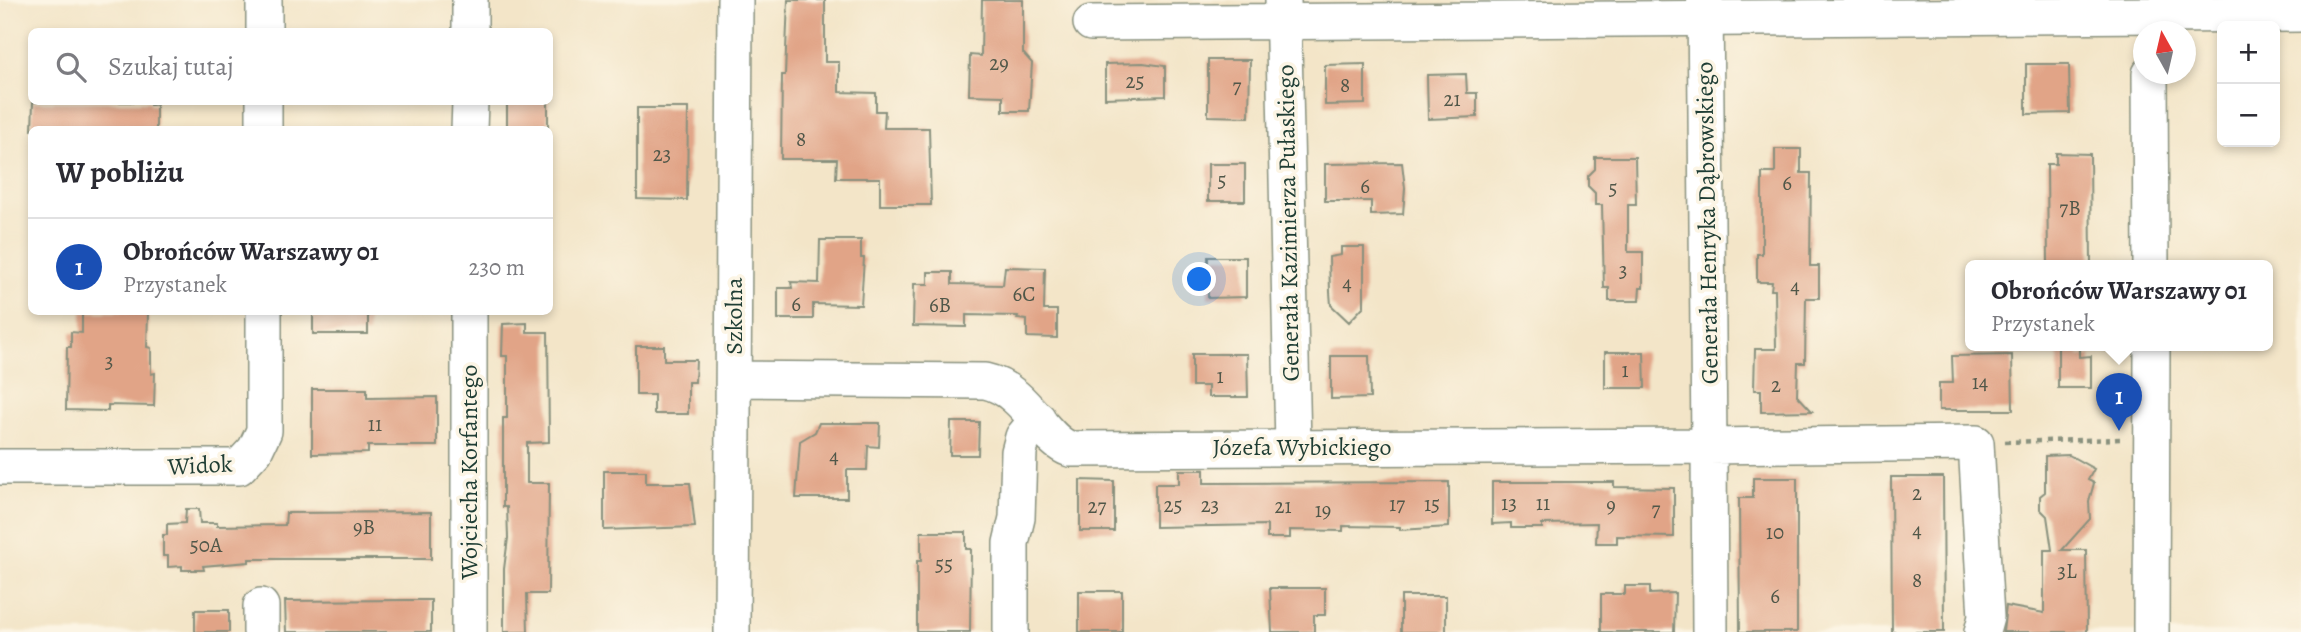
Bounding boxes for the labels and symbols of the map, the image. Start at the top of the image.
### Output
north arrow [2133,21,2196,84]
house number: 29 [989,49,1009,77]
street label: Generała Henryka Dąbrowskiego [1688,61,1726,384]
street label: Generała Kazimierza Pułaskiego [1269,64,1307,382]
house number: 25 [1125,67,1145,95]
house number: 8 [1340,71,1350,99]
house number: 7 [1233,72,1242,100]
house number: 21 [1443,85,1461,113]
house number: 8 [796,125,806,153]
house number: 23 [653,140,671,168]
house number: 5 [1217,166,1227,194]
house number: 6 [1782,169,1792,197]
house number: 6 [1360,172,1370,200]
house number: 5 [1608,174,1618,202]
house number: 7B [2059,194,2081,222]
house number: 3 [1619,256,1627,284]
your location [1182,262,1216,296]
house number: 4 [1342,269,1352,297]
house number: 4 [1790,272,1800,300]
street label: Szkolna [718,277,750,355]
house number: 6C [1013,280,1035,308]
house number: 6 [791,290,801,318]
house number: 6B [929,291,951,319]
house number: 3 [105,347,113,375]
house number: 1 [1621,356,1629,384]
house number: 1 [1216,362,1224,390]
street label: Wojciecha Korfantego [453,364,485,581]
house number: 14 [1972,368,1988,396]
house number: 2 [1771,371,1781,399]
pin: 1 [2096,373,2142,431]
house number: 11 [368,410,382,438]
street label: Józefa Wybickiego [1213,431,1392,463]
house number: 4 [829,442,839,470]
street label: Widok [166,447,233,483]
house number: 2 [1912,479,1922,507]
house number: 13 [1501,489,1517,517]
house number: 11 [1536,489,1550,517]
house number: 17 [1389,490,1405,518]
house number: 15 [1424,490,1440,518]
house number: 25 [1163,491,1183,519]
house number: 23 [1201,491,1219,519]
house number: 9 [1606,491,1616,519]
house number: 27 [1088,492,1107,520]
house number: 21 [1274,492,1292,520]
house number: 7 [1652,495,1661,523]
house number: 19 [1315,496,1331,524]
house number: 9B [353,513,375,541]
house number: 4 [1912,516,1922,544]
house number: 10 [1766,518,1784,546]
house number: 50A [190,531,223,559]
house number: 55 [935,550,953,578]
house number: 3L [2057,557,2077,585]
house number: 8 [1912,566,1922,594]
house number: 6 [1770,582,1780,610]

